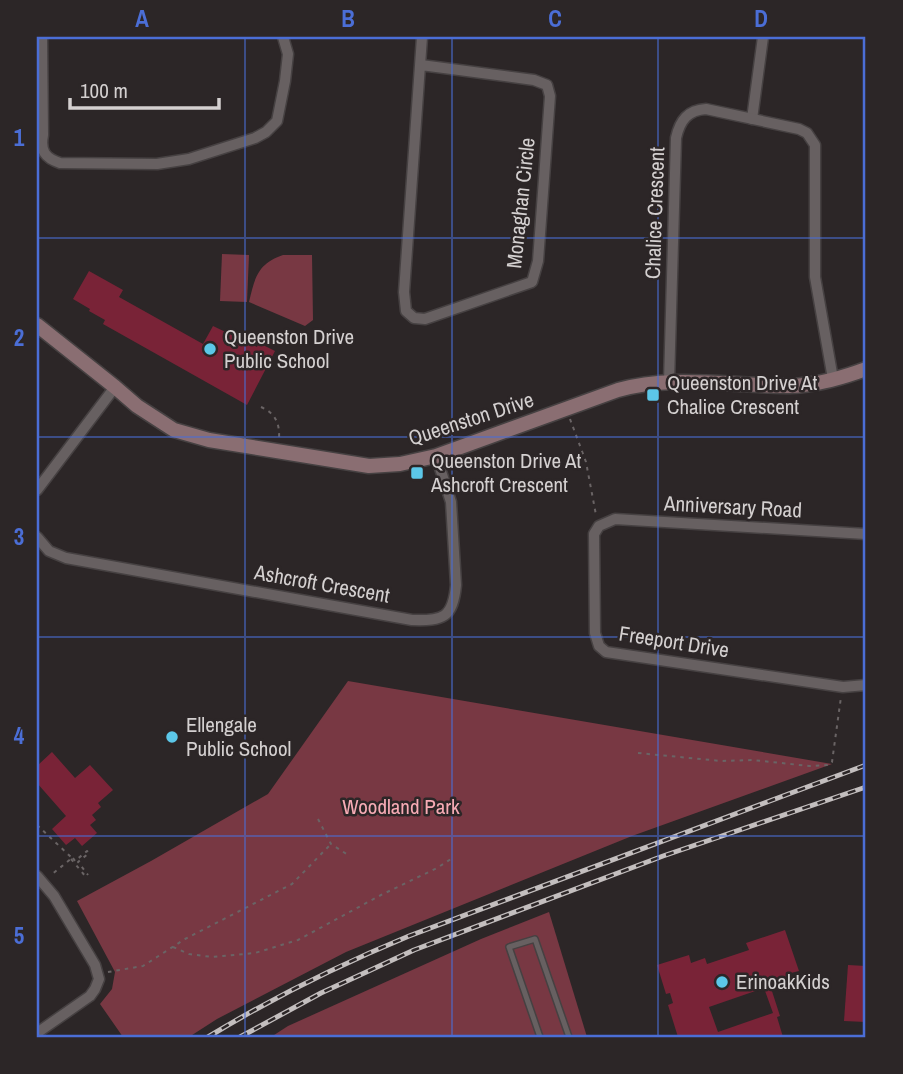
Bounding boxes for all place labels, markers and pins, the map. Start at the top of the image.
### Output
place label: Queenston Drive Public School [224,322,354,375]
marker: Queenston Drive Public School [202,341,218,357]
place label: Queenston Drive At Chalice Crescent [667,368,818,421]
marker: Queenston Drive At Chalice Crescent [645,387,661,403]
place label: Queenston Drive At Ashcroft Crescent [430,446,582,499]
marker: Queenston Drive At Ashcroft Crescent [409,465,425,481]
place label: Ellengale Public School [186,710,291,763]
marker: Ellengale Public School [164,729,180,745]
place label: ErinoakKids [736,967,830,996]
marker: ErinoakKids [714,974,730,990]

